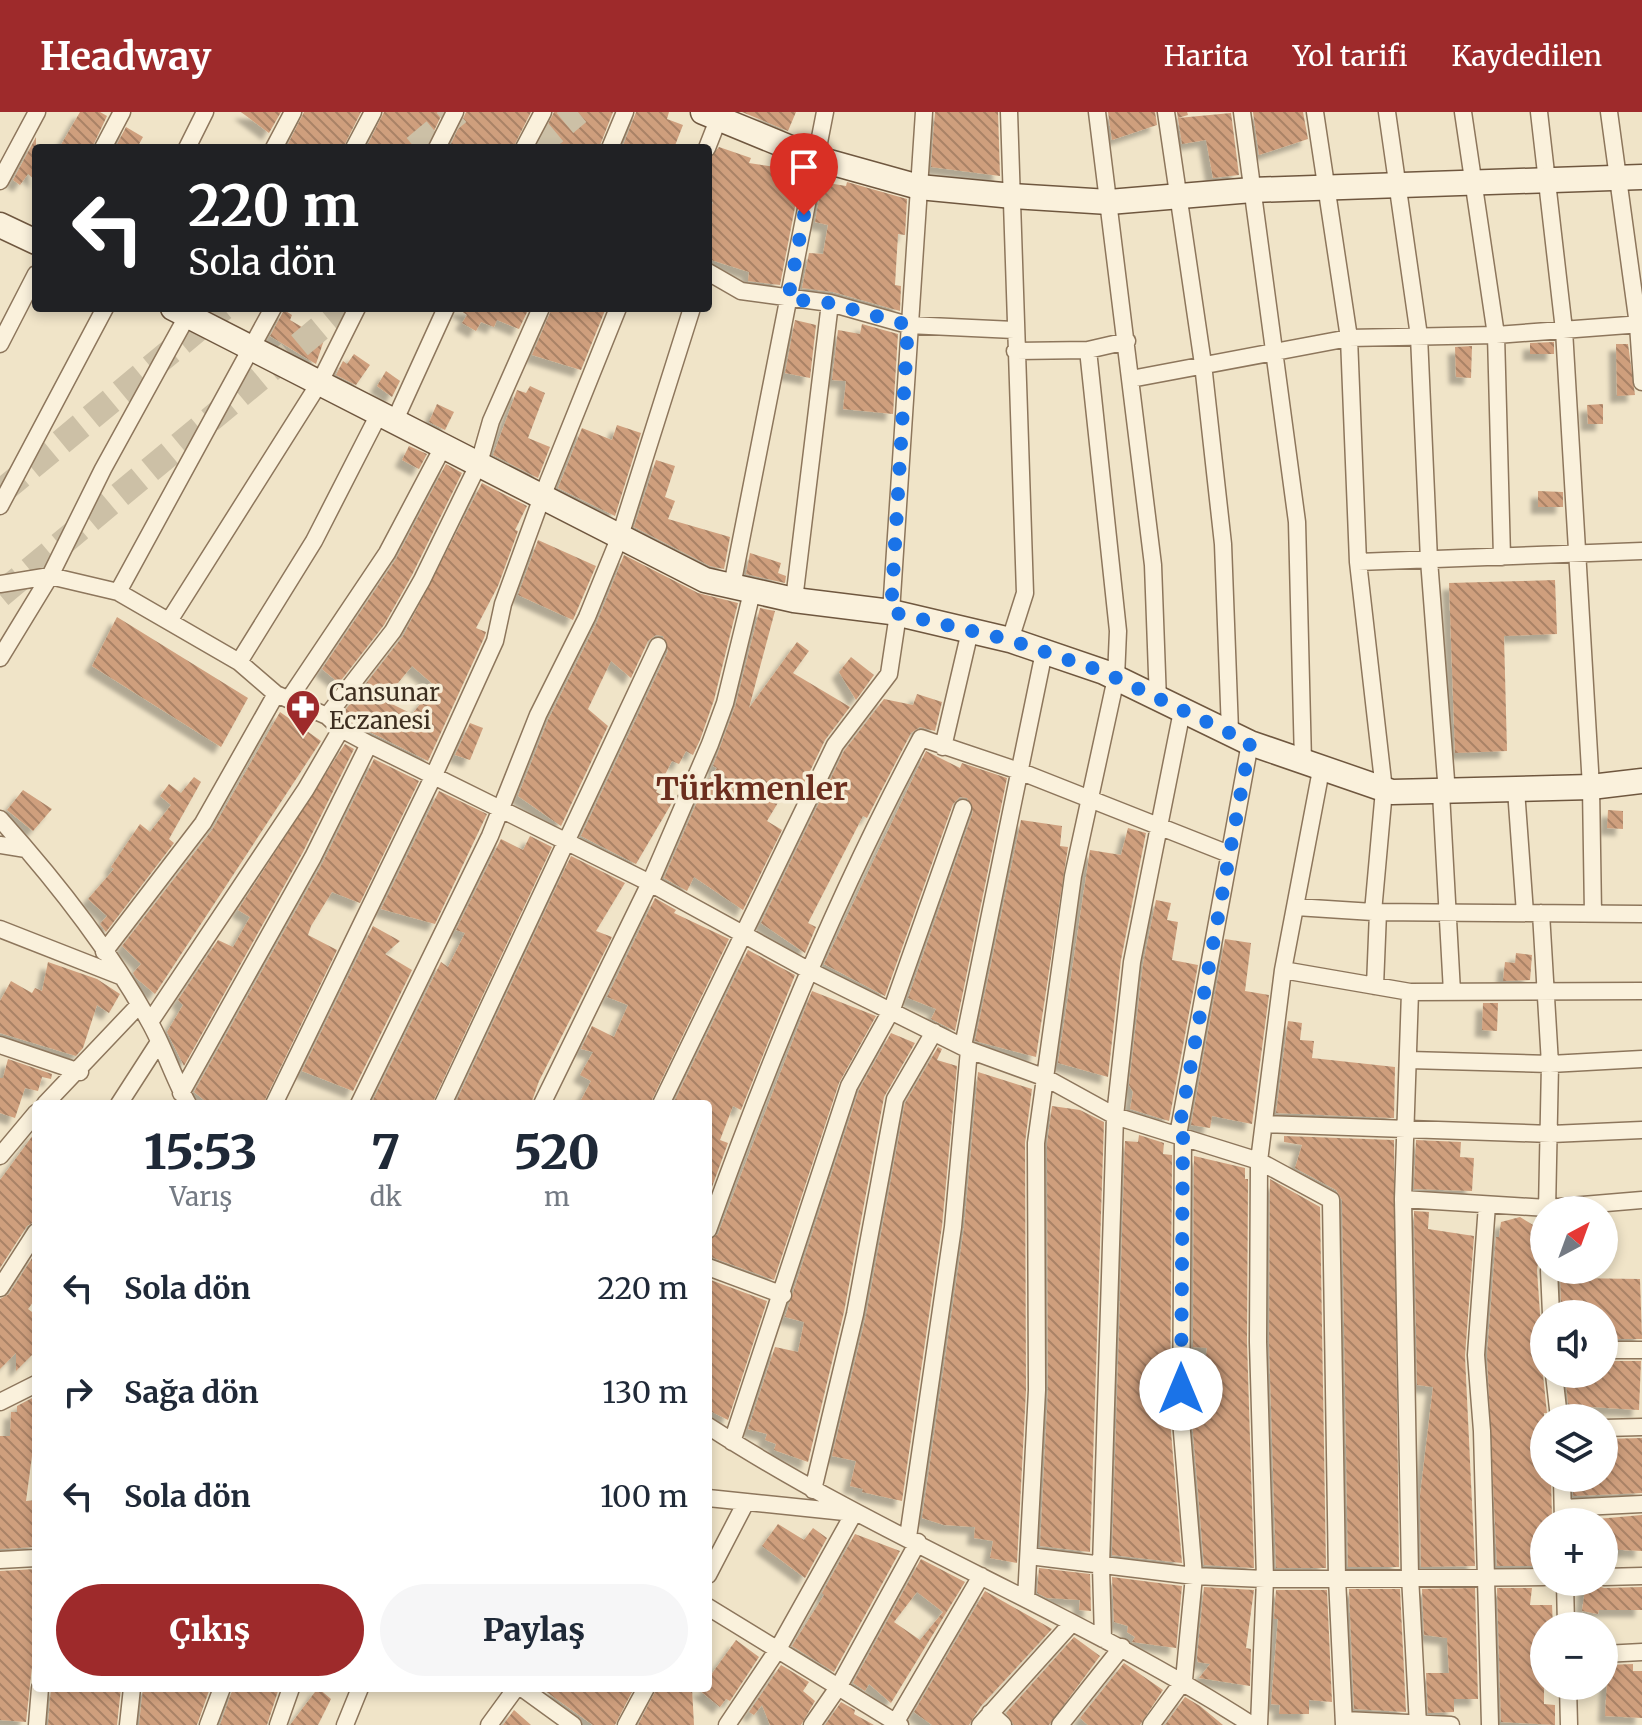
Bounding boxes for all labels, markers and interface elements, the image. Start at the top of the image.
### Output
text: Headway [40,33,211,80]
text: Harita [1164,38,1249,74]
text: Yol tarifi [1293,38,1408,74]
text: Kaydedilen [1452,38,1602,74]
pin [770,133,838,215]
icon: arrive [782,145,826,189]
text: 220 m [188,171,359,241]
icon: left [56,176,160,280]
text: Sola dön [188,240,336,285]
place label: Cansunar Eczanesi [329,677,440,736]
pharmacy icon: Cansunar Eczanesi [284,688,322,738]
district label: Türkmenler [656,769,848,809]
text: 15:53 [144,1122,258,1182]
text: 7 [371,1122,400,1182]
text: 520 [514,1122,600,1182]
text: Varış [169,1180,232,1213]
text: dk [370,1180,402,1213]
text: m [544,1180,570,1213]
north arrow [1530,1196,1618,1284]
map controls [1530,1196,1618,1700]
icon: left [56,1266,100,1310]
text: Sola dön [124,1269,251,1307]
text: 220 m [597,1269,688,1307]
button: sound [1530,1300,1618,1388]
position arrow [1139,1347,1223,1431]
icon: right [56,1370,100,1414]
text: Sağa dön [124,1373,259,1411]
text: 130 m [602,1373,688,1411]
button: layers [1530,1404,1618,1492]
icon: left [56,1474,100,1518]
text: Sola dön [124,1477,251,1515]
text: 100 m [600,1477,688,1515]
button: + [1530,1508,1618,1596]
button: Çıkış [56,1584,364,1676]
button: Paylaş [380,1584,688,1676]
button: − [1530,1612,1618,1700]

